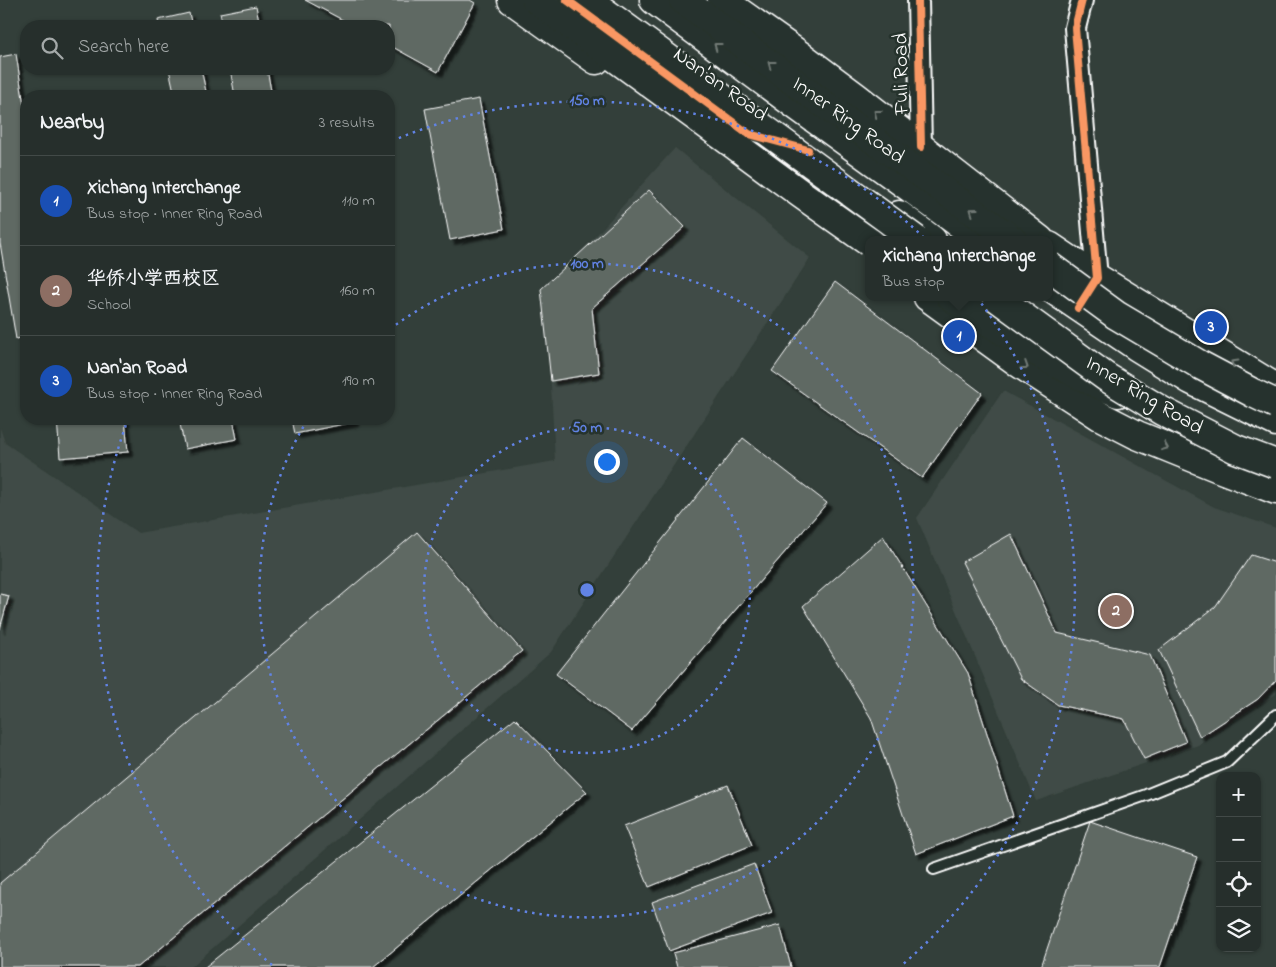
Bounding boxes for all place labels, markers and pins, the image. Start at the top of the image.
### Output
pin: 3 [1195,308,1227,346]
pin: 1 [943,317,975,355]
centre of rings [578,581,596,599]
pin: 2 [1100,592,1132,630]

